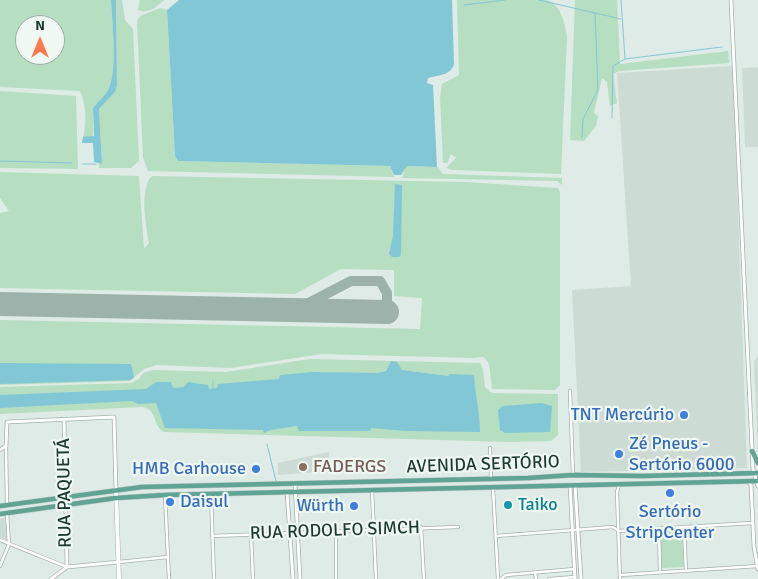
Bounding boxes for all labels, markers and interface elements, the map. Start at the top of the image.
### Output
north arrow [15,15,65,65]
text: N [35,17,45,34]
place label: TNT Mercúrio [571,404,674,426]
marker: TNT Mercúrio [678,409,690,421]
place label: Zé Pneus - Sertório 6000 [629,433,735,476]
street label: RUA PAQUETÁ [53,438,77,548]
marker: Zé Pneus - Sertório 6000 [613,448,625,460]
street label: AVENIDA SERTÓRIO [406,452,560,478]
place label: FADERGS [313,456,386,478]
place label: HMB Carhouse [132,458,246,480]
marker: FADERGS [297,461,309,473]
marker: HMB Carhouse [250,463,262,475]
marker: Sertório StripCenter [664,487,676,499]
place label: Daisul [180,491,229,513]
place label: Taiko [518,494,558,516]
place label: Würth [296,495,344,517]
marker: Daisul [164,496,176,508]
marker: Taiko [502,499,514,511]
marker: Würth [348,500,360,512]
place label: Sertório StripCenter [626,501,714,544]
street label: RUA RODOLFO SIMCH [250,517,420,545]

